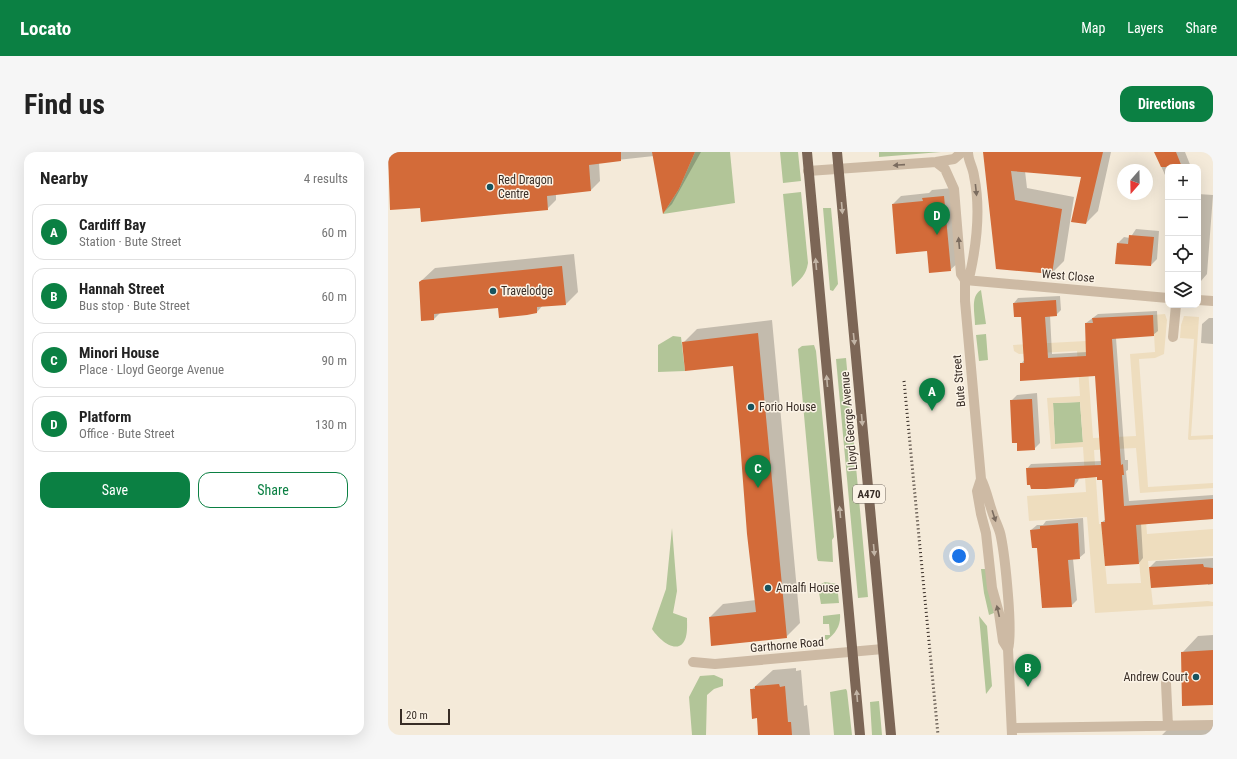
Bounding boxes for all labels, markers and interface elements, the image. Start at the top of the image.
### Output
text: Locato [20,17,71,40]
text: Map [1081,20,1105,36]
text: Layers [1127,20,1164,36]
text: Share [1186,20,1217,36]
button: Directions [1120,86,1213,122]
text: Find us [24,88,105,121]
one-way arrow [893,161,905,168]
north arrow [1117,164,1153,200]
map controls [1165,164,1201,308]
button: + [1165,164,1201,200]
text: Nearby [40,168,88,188]
text: 4 results [304,171,348,186]
place label: Red Dragon Centre [498,173,553,201]
marker: Red Dragon Centre [485,182,495,192]
one-way arrow [972,184,979,196]
button: − [1165,200,1201,236]
one-way arrow [839,202,846,214]
pin: D [924,202,950,235]
text: Cardiff Bay [79,216,146,234]
text: A [50,225,58,240]
text: 60 m [321,225,347,240]
text: Station · Bute Street [79,234,181,249]
button: locate [1165,236,1201,272]
one-way arrow [955,237,962,249]
one-way arrow [813,258,820,270]
street label: West Close [1041,267,1095,285]
button: layers [1165,272,1201,308]
text: Hannah Street [79,280,164,298]
place label: Travelodge [501,284,553,298]
marker: Travelodge [488,286,498,296]
text: B [50,289,58,304]
text: 60 m [321,289,347,304]
text: Bus stop · Bute Street [79,298,190,313]
one-way arrow [851,333,858,345]
text: Minori House [79,344,159,362]
text: C [50,353,58,368]
text: 90 m [321,353,347,368]
street label: Bute Street [950,354,968,408]
text: Place · Lloyd George Avenue [79,362,224,377]
street label: Lloyd George Avenue [838,371,860,471]
one-way arrow [824,375,831,387]
pin: A [919,378,945,411]
place label: Forio House [759,400,817,414]
marker: Forio House [746,402,756,412]
text: Platform [79,408,131,426]
one-way arrow [858,414,865,426]
text: D [50,417,58,432]
text: 130 m [315,417,347,432]
text: Office · Bute Street [79,426,175,441]
pin: C [745,455,771,488]
button: Save [40,472,190,508]
button: Share [198,472,348,508]
road number: A470 [853,485,885,503]
one-way arrow [836,506,843,519]
one-way arrow [991,510,997,522]
one-way arrow [871,544,877,556]
your location [949,546,969,566]
place label: Amalfi House [776,581,840,595]
marker: Amalfi House [763,583,773,593]
one-way arrow [995,605,1001,618]
street label: Garthorne Road [749,635,825,655]
pin: B [1015,654,1041,687]
place label: Andrew Court [1123,670,1188,684]
marker: Andrew Court [1191,672,1201,682]
one-way arrow [853,690,860,702]
scale bar [400,707,450,726]
text: 20 m [406,709,428,722]

